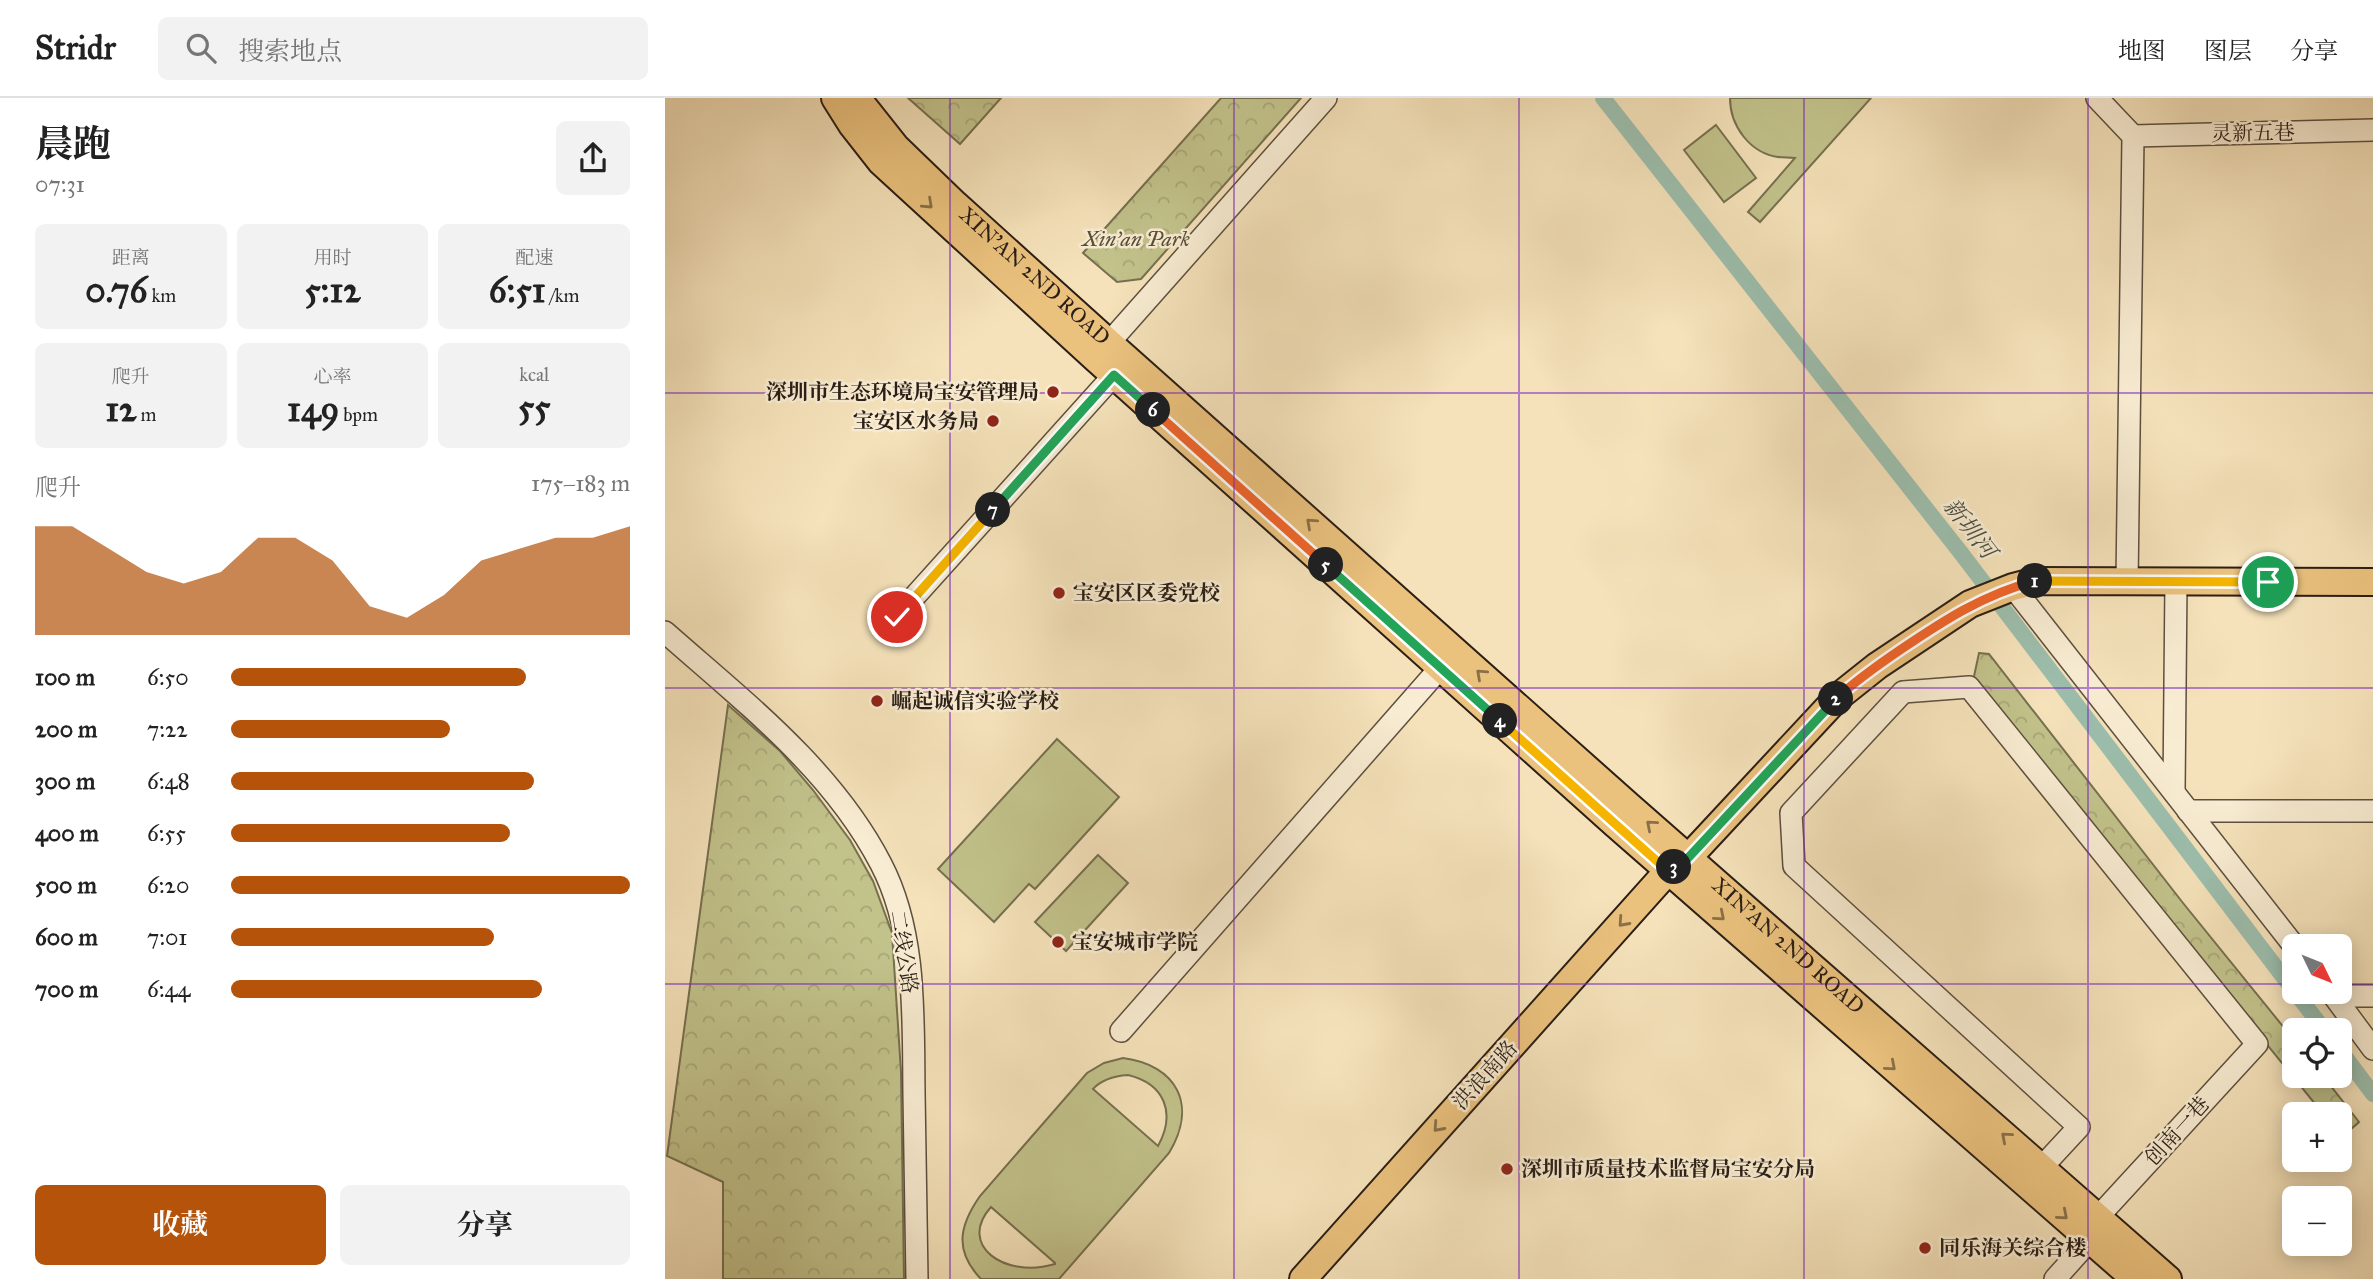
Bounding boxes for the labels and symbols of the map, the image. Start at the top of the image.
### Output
street label: 灵新五巷 [2211,119,2295,147]
one-way arrow [920,196,933,208]
street label: XIN'AN 2ND ROAD [954,201,1115,351]
park label: Xin'an Park [1080,226,1191,252]
place label: 深圳市生态环境局宝安管理局 [766,379,1039,405]
marker: 深圳市生态环境局宝安管理局 [1045,384,1061,400]
pin: 6 [1135,392,1170,428]
place label: 宝安区水务局 [853,408,979,434]
marker: 宝安区水务局 [985,413,1001,429]
pin: 7 [975,492,1011,528]
water label: 新圳河 [1938,492,2005,567]
one-way arrow [1306,519,1319,531]
pin: 5 [1309,547,1343,582]
pin [2238,552,2298,612]
pin: 1 [2017,564,2053,598]
place label: 宝安区区委党校 [1073,580,1220,606]
marker: 宝安区区委党校 [1051,585,1067,601]
pin [867,587,927,647]
one-way arrow [1476,670,1489,682]
pin: 2 [1819,682,1853,716]
place label: 崛起诚信实验学校 [891,688,1059,714]
marker: 崛起诚信实验学校 [869,693,885,709]
pin: 4 [1483,704,1517,738]
one-way arrow [1646,821,1659,834]
pin: 3 [1657,850,1691,884]
street label: XIN'AN 2ND ROAD [1707,872,1870,1019]
street label: 二线公路 [885,908,923,996]
one-way arrow [1712,908,1725,920]
one-way arrow [1619,914,1631,927]
place label: 宝安城市学院 [1072,929,1198,955]
marker: 宝安城市学院 [1050,934,1066,950]
north arrow [2282,934,2352,1004]
street label: 洪浪南路 [1447,1035,1523,1115]
one-way arrow [1883,1058,1896,1070]
street label: 创南一巷 [2139,1091,2215,1171]
one-way arrow [1434,1119,1446,1132]
one-way arrow [2001,1133,2014,1145]
place label: 深圳市质量技术监督局宝安分局 [1521,1156,1815,1182]
marker: 深圳市质量技术监督局宝安分局 [1499,1161,1515,1177]
one-way arrow [2054,1207,2067,1220]
place label: 同乐海关综合楼 [1939,1235,2086,1261]
marker: 同乐海关综合楼 [1917,1240,1933,1256]

